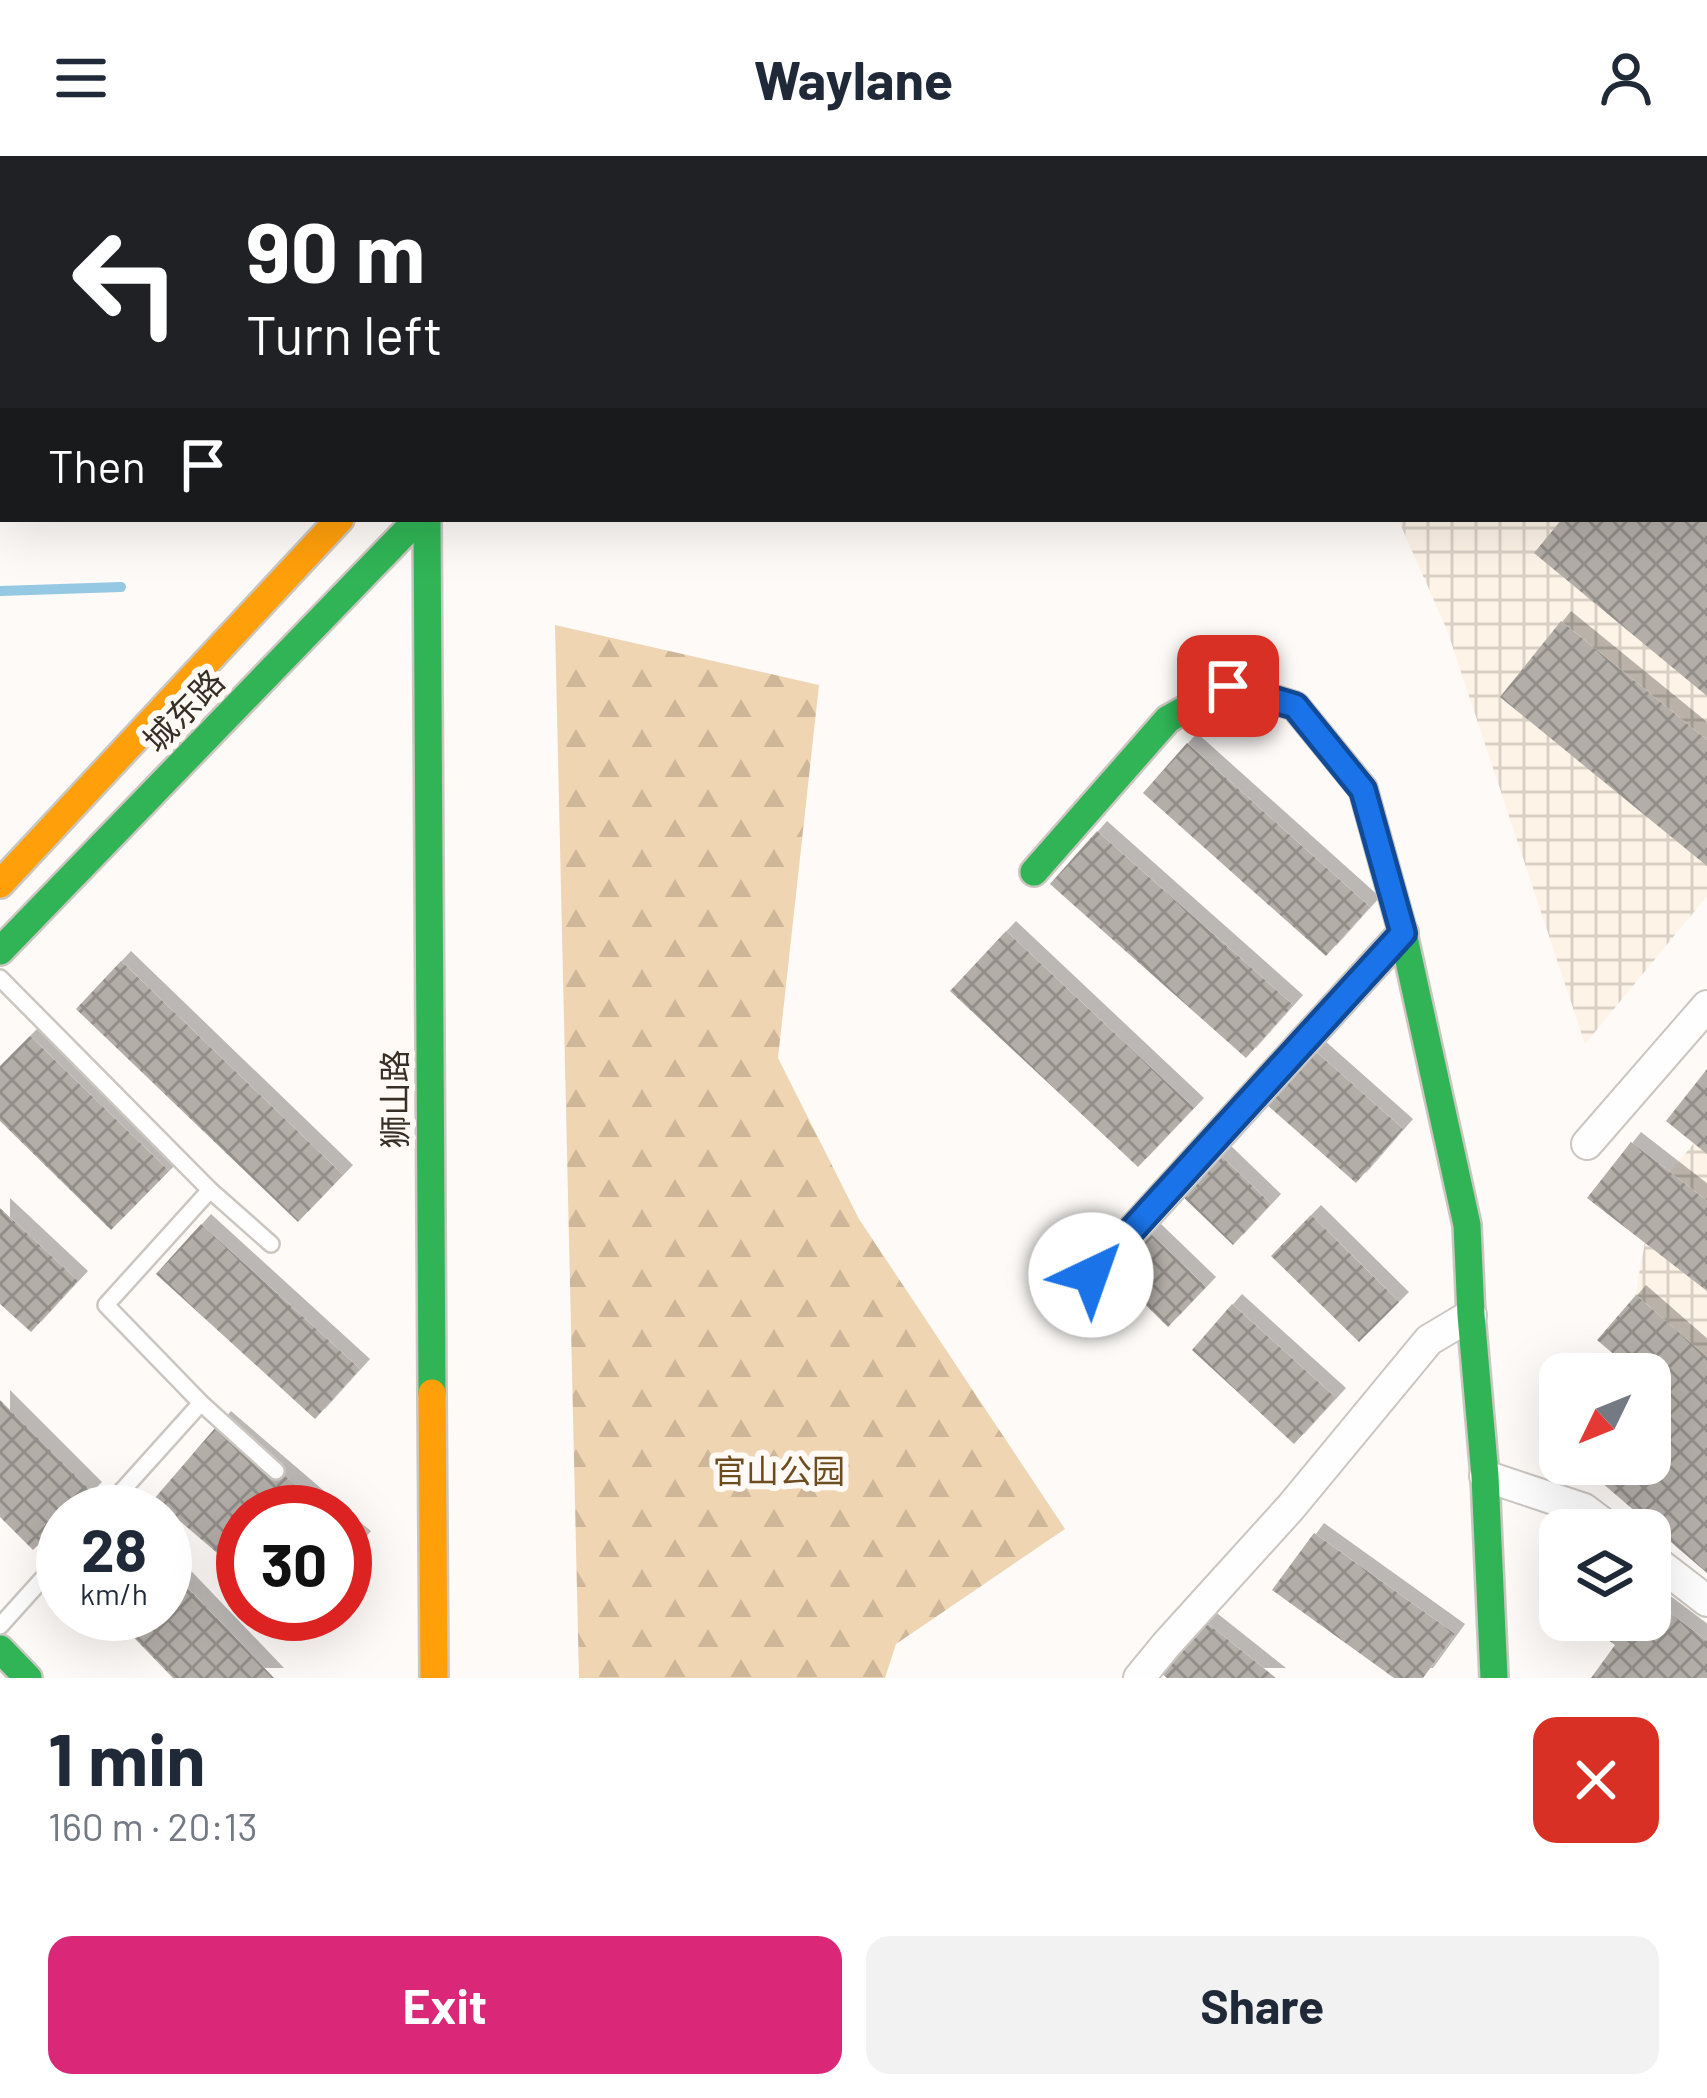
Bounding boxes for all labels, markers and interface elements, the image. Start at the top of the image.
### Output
icon: menu [48,45,114,111]
icon: person [1593,45,1659,111]
text: Waylane [754,46,953,111]
text: 90 m [246,199,425,300]
icon: left [48,204,204,360]
text: Turn left [246,301,443,366]
icon: arrive [170,432,236,498]
text: Then [48,438,146,492]
pin [1177,635,1279,737]
icon: arrive [1195,653,1261,719]
street label: 城东路 [134,660,232,760]
street label: 狮山路 [374,1050,414,1149]
position arrow [1028,1212,1154,1338]
north arrow [1539,1353,1671,1485]
map controls [1539,1353,1671,1641]
park label: 官山公园 [713,1450,845,1490]
speed limit sign: 30 [216,1485,372,1641]
button: layers [1539,1509,1671,1641]
text: 28 [81,1512,147,1584]
text: km/h [80,1575,148,1611]
text: 1 min [48,1714,206,1800]
button: close [1533,1717,1659,1843]
text: 160 m · 20:13 [48,1802,258,1849]
button: Exit [48,1936,842,2074]
button: Share [866,1936,1659,2074]

